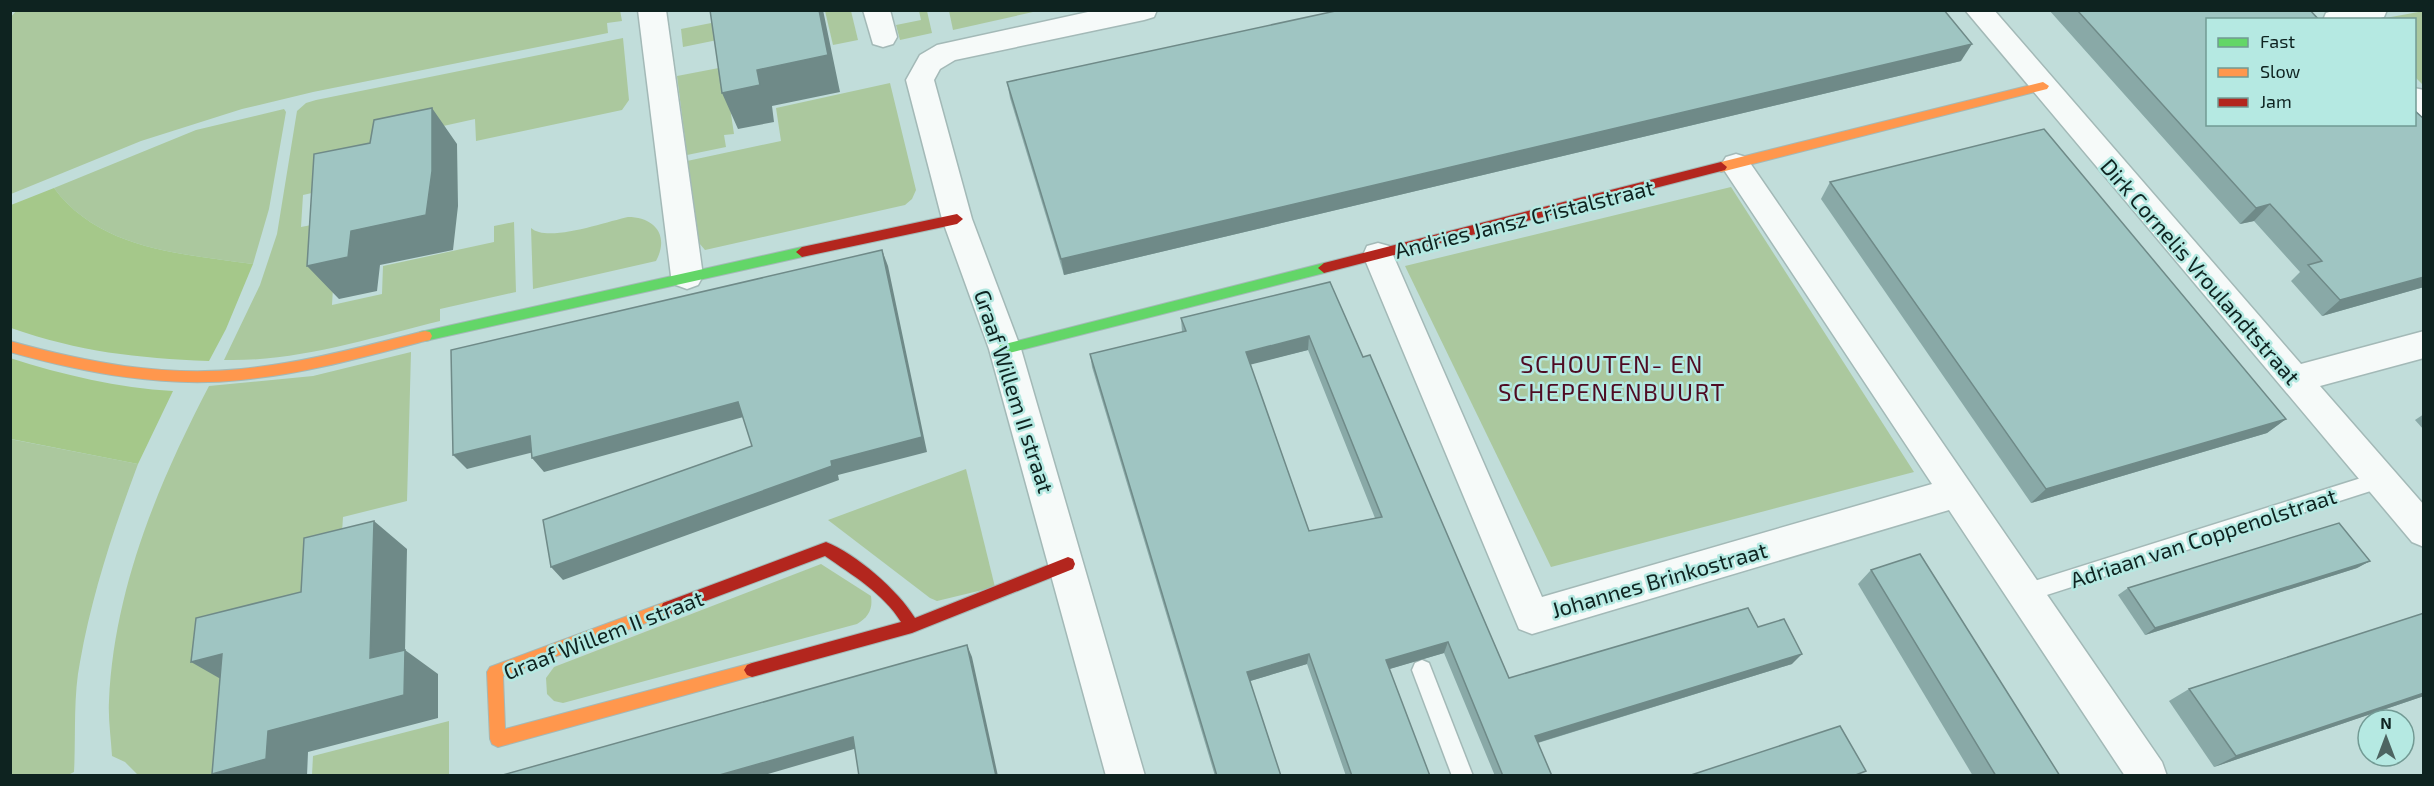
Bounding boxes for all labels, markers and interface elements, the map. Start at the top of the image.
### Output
legend [2206,18,2416,126]
text: Fast [2260,30,2295,52]
text: Slow [2260,60,2301,82]
text: Jam [2260,90,2292,112]
street label: Dirk Cornelis Vroulandtstraat [2096,153,2306,389]
street label: Andries Jansz Cristalstraat [1392,173,1656,263]
street label: Graaf Willem II straat [970,286,1060,496]
district label: SCHOUTEN- EN SCHEPENENBUURT [1498,349,1726,406]
street label: Adriaan van Coppenolstraat [2067,482,2339,592]
street label: Johannes Brinkostraat [1548,536,1770,622]
street label: Graaf Willem II straat [499,584,707,684]
north arrow [2356,708,2416,768]
text: N [2380,713,2392,732]

